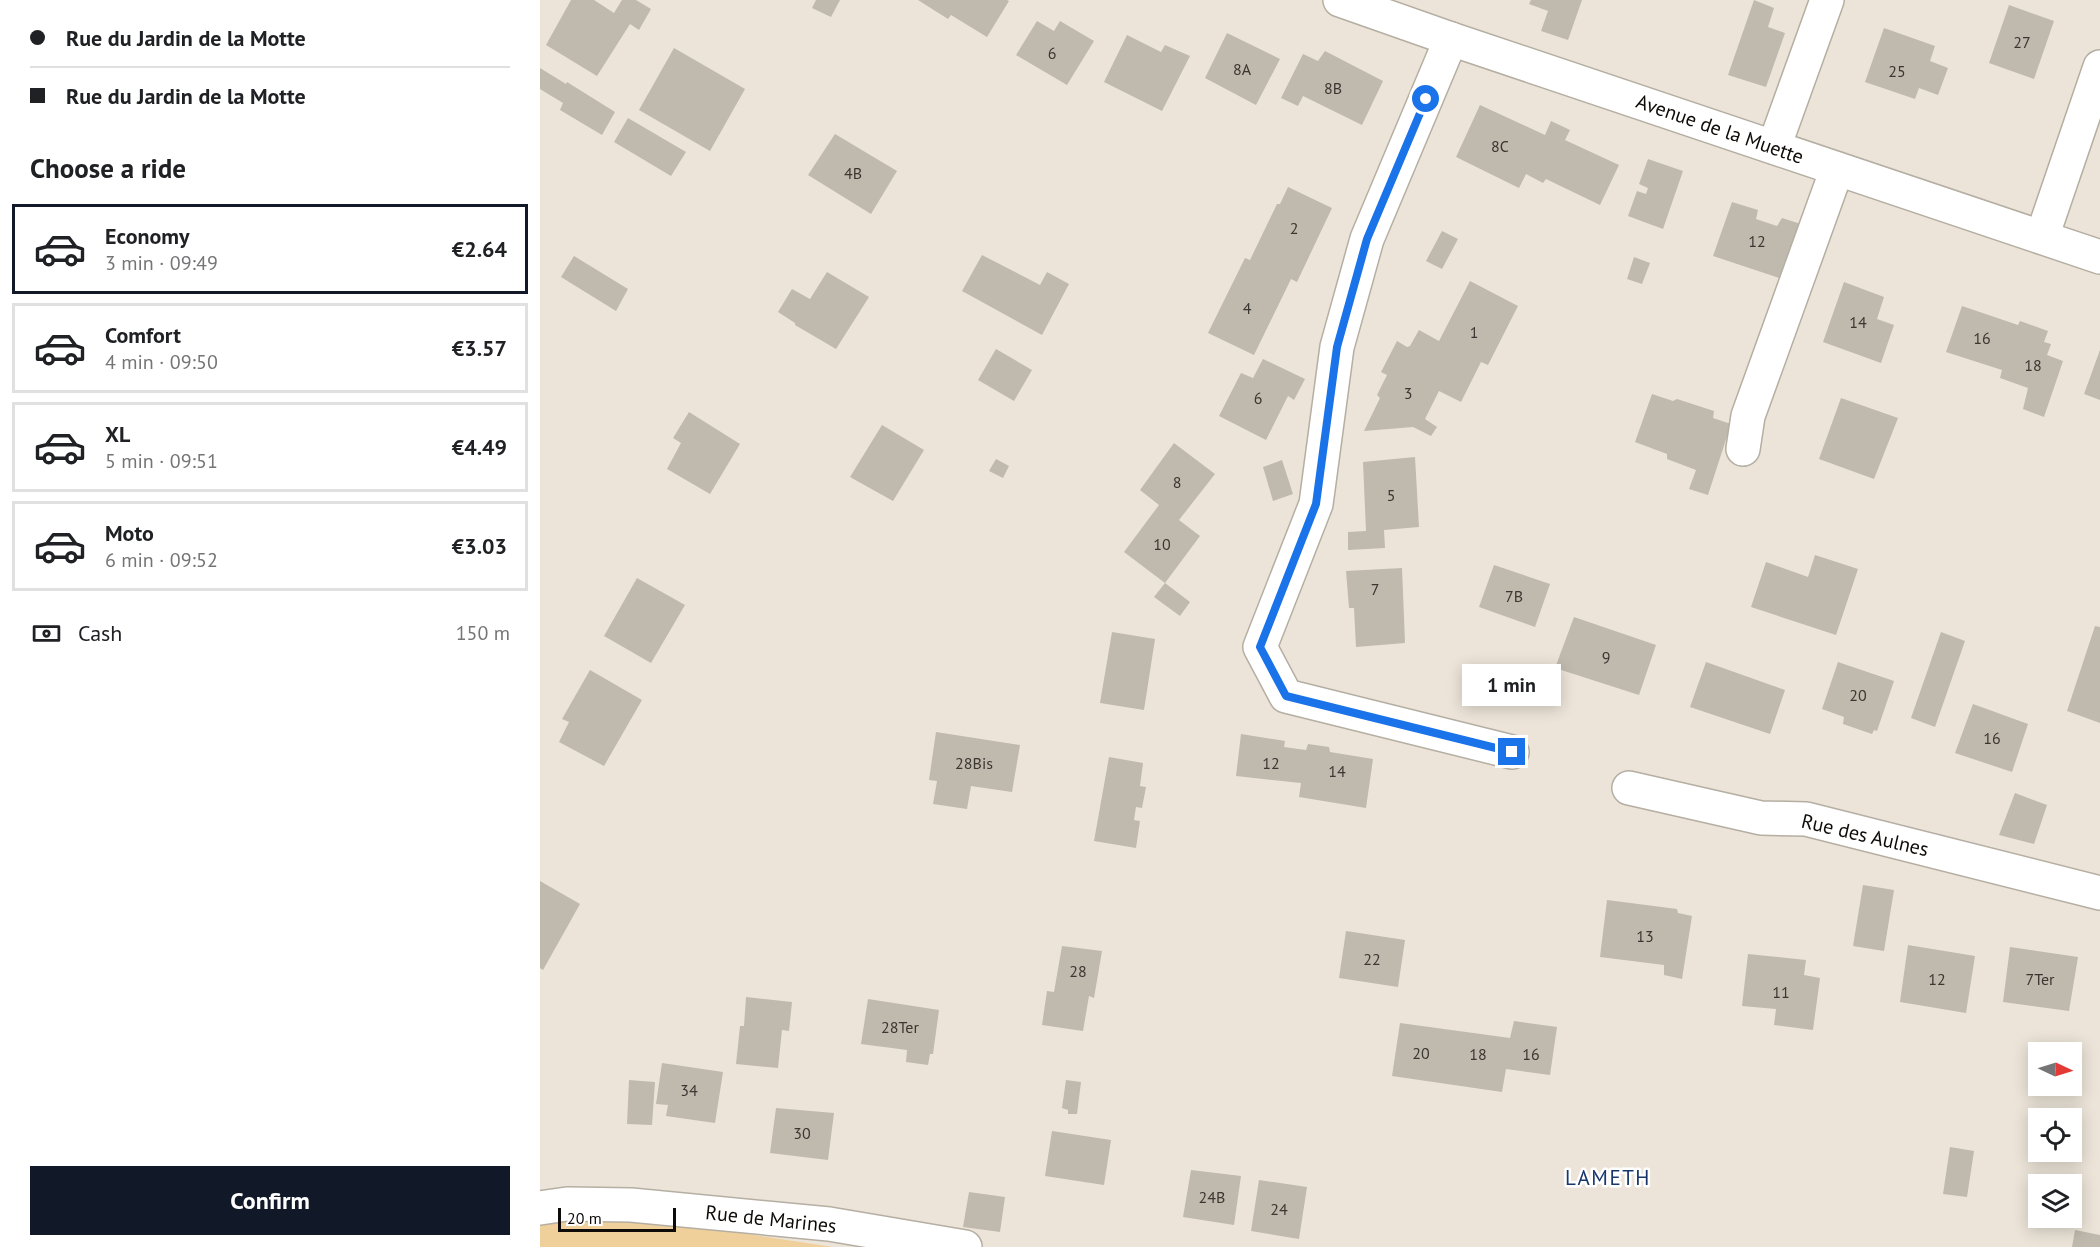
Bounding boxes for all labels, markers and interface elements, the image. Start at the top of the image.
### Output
text: Rue du Jardin de la Motte [66,24,306,52]
house number: 27 [2013,32,2031,52]
house number: 6 [1048,43,1056,63]
house number: 8A [1233,59,1252,79]
house number: 25 [1888,61,1906,81]
house number: 8B [1324,78,1342,98]
text: Rue du Jardin de la Motte [66,82,306,110]
route start [1412,85,1439,112]
street label: Avenue de la Muette [1633,88,1807,170]
house number: 8C [1491,136,1509,156]
text: Choose a ride [30,151,186,185]
house number: 4B [844,163,862,183]
house number: 2 [1290,218,1298,238]
icon: car [33,222,87,276]
text: Economy [105,222,189,250]
house number: 12 [1748,231,1766,251]
text: €2.64 [452,235,507,263]
text: 3 min · 09:49 [105,250,218,276]
house number: 4 [1243,298,1252,318]
house number: 14 [1849,312,1867,332]
icon: car [33,321,87,375]
text: Comfort [105,321,181,349]
house number: 1 [1470,322,1478,342]
house number: 16 [1973,328,1991,348]
text: €3.57 [452,334,507,362]
text: 4 min · 09:50 [105,349,218,375]
house number: 18 [2024,355,2042,375]
house number: 3 [1404,383,1412,403]
house number: 6 [1254,388,1262,408]
icon: car [33,420,87,474]
text: XL [105,420,130,448]
text: €4.49 [452,433,507,461]
text: 5 min · 09:51 [105,448,218,474]
house number: 8 [1173,472,1181,492]
house number: 5 [1387,485,1395,505]
icon: car [33,519,87,573]
text: Moto [105,519,154,547]
text: €3.03 [452,532,507,560]
house number: 10 [1153,534,1171,554]
text: 6 min · 09:52 [105,547,218,573]
house number: 7 [1371,579,1379,599]
house number: 7B [1505,586,1523,606]
icon: cash [30,617,63,650]
text: Cash [78,619,122,647]
text: 150 m [456,620,510,646]
house number: 9 [1602,647,1610,667]
callout: 1 min [1462,665,1562,707]
text: 1 min [1487,672,1536,698]
house number: 20 [1849,685,1867,705]
house number: 16 [1983,728,2001,748]
route end [1498,738,1525,765]
house number: 28Bis [955,753,993,773]
house number: 12 [1262,753,1280,773]
house number: 14 [1328,761,1346,781]
street label: Rue des Aulnes [1799,808,1931,862]
house number: 13 [1636,926,1654,946]
house number: 22 [1363,949,1381,969]
house number: 28 [1069,961,1087,981]
house number: 12 [1928,969,1946,989]
house number: 7Ter [2025,969,2055,989]
house number: 11 [1772,982,1790,1002]
house number: 28Ter [881,1017,919,1037]
north arrow [2028,1042,2082,1096]
map controls [2028,1042,2082,1228]
house number: 20 [1412,1043,1430,1063]
house number: 18 [1469,1044,1487,1064]
house number: 16 [1522,1044,1540,1064]
house number: 34 [680,1080,698,1100]
button: locate [2028,1108,2082,1162]
house number: 30 [793,1123,811,1143]
district label: LAMETH [1565,1164,1651,1191]
button: Confirm [30,1166,510,1235]
button: layers [2028,1174,2082,1228]
house number: 24B [1199,1187,1225,1207]
street label: Rue de Marines [704,1199,838,1239]
house number: 24 [1270,1199,1288,1219]
scale bar [558,1205,676,1232]
text: 20 m [567,1208,602,1228]

